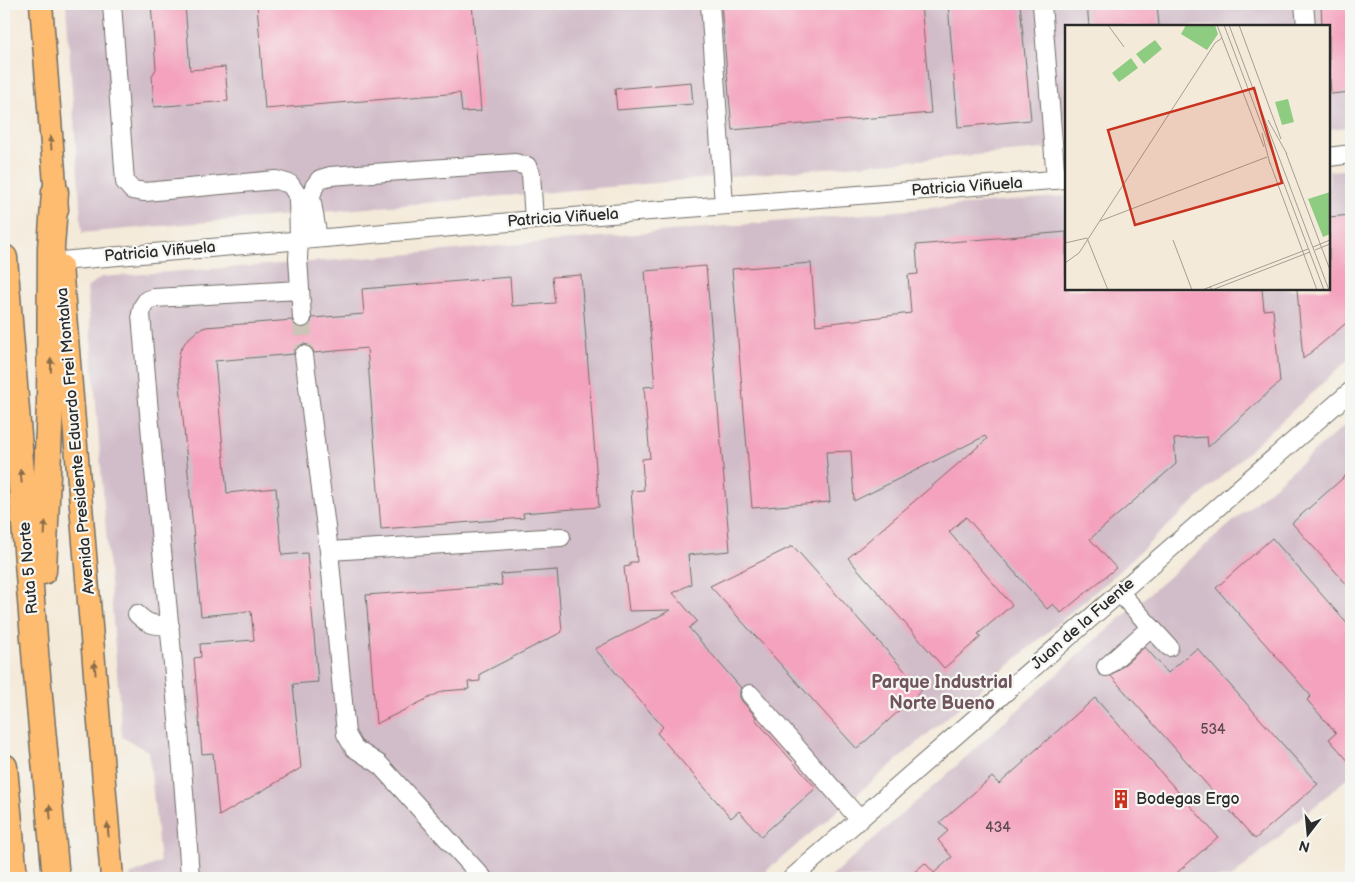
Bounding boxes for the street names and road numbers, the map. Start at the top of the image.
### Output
street label: Patricia Viñuela [911,174,1023,200]
street label: Patricia Viñuela [507,205,619,231]
street label: Patricia Viñuela [104,238,216,266]
street label: Avenida Presidente Eduardo Frei Montalva [53,287,99,595]
street label: Ruta 5 Norte [15,521,42,615]
street label: Juan de la Fuente [1028,574,1139,674]

